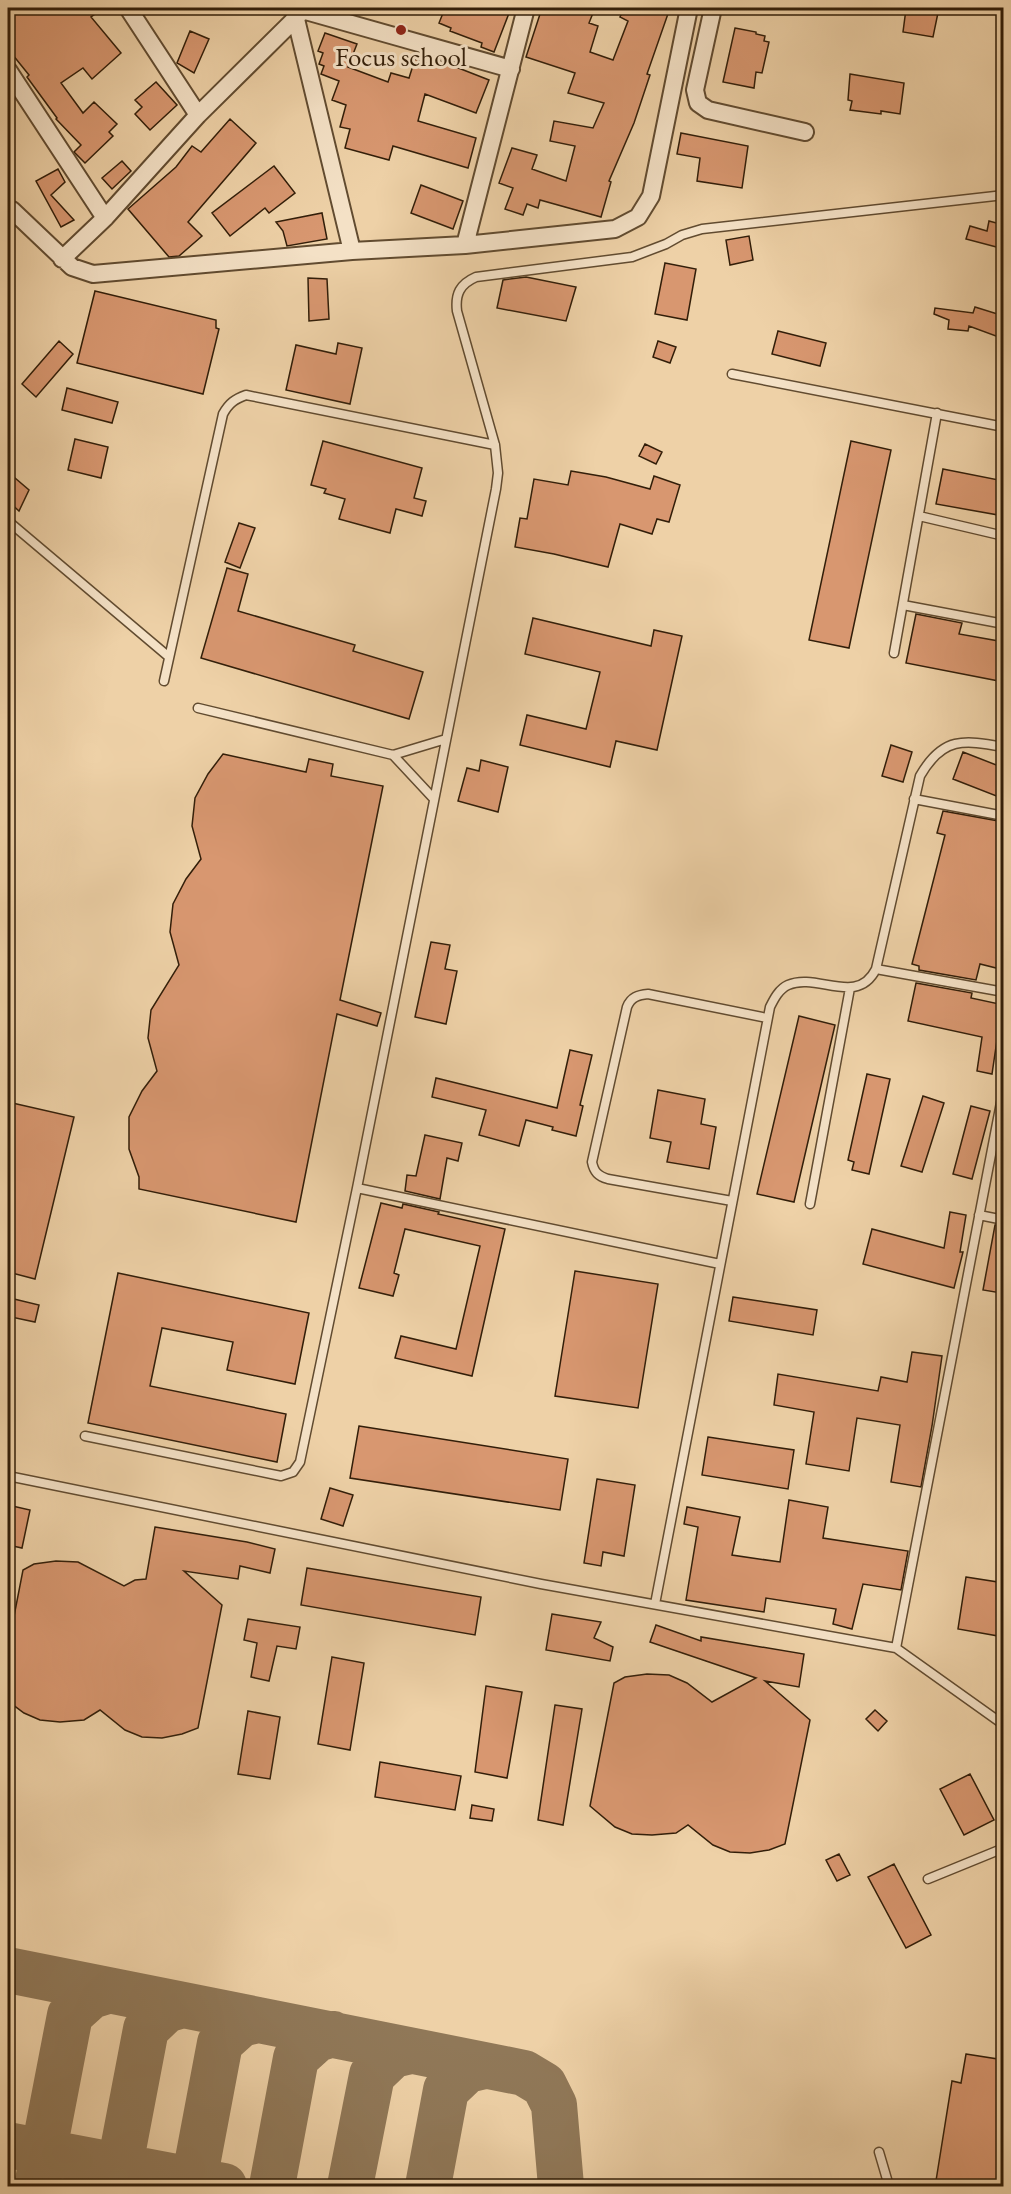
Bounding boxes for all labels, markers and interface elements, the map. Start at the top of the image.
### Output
marker: Focus school [394,23,408,37]
place label: Focus school [335,39,467,74]

